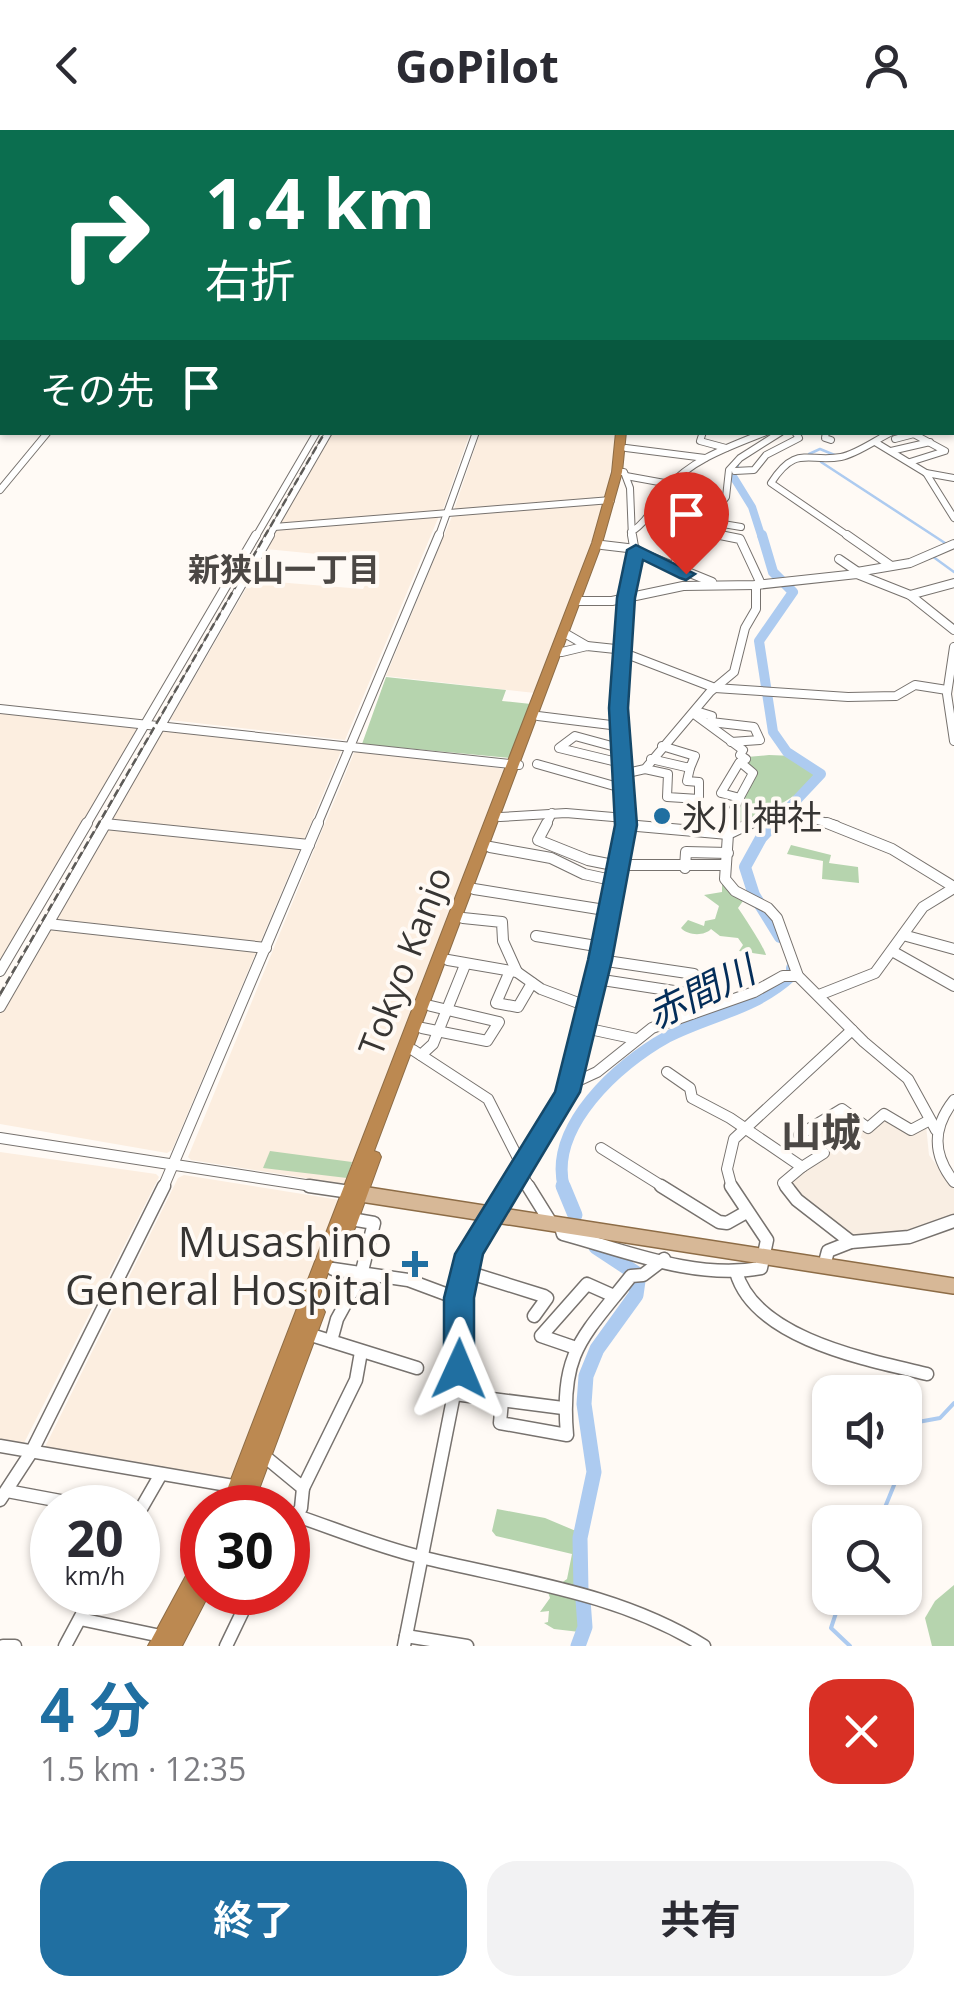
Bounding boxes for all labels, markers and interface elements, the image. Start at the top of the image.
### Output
text: GoPilot [395,35,559,96]
icon: back [40,38,95,93]
icon: person [859,38,914,93]
text: 1.4 km [205,154,435,250]
icon: right [40,170,170,300]
text: 右折 [205,249,295,310]
icon: arrive [174,360,229,415]
text: その先 [40,363,154,415]
pin [644,472,729,575]
icon: arrive [659,487,714,542]
district label: 新狭山一丁目 [188,547,380,590]
place label: 氷川神社 [682,793,822,840]
marker: 氷川神社 [651,805,673,827]
street label: Tokyo Kanjo [346,860,462,1062]
water label: 赤間川 [637,941,766,1039]
district label: 山城 [781,1104,861,1159]
place label: Musashino General Hospital [65,1212,392,1317]
marker: Musashino General Hospital [402,1251,428,1277]
position arrow [407,1317,511,1421]
map controls [812,1375,922,1615]
button: sound [812,1375,922,1485]
speed limit sign: 30 [180,1485,310,1615]
text: 20 [66,1504,124,1572]
button: search [812,1505,922,1615]
text: km/h [65,1558,125,1592]
text: 4 分 [40,1668,150,1750]
button: close [809,1679,914,1784]
text: 1.5 km · 12:35 [40,1747,246,1790]
button: 終了 [40,1861,467,1976]
button: 共有 [487,1861,914,1976]

